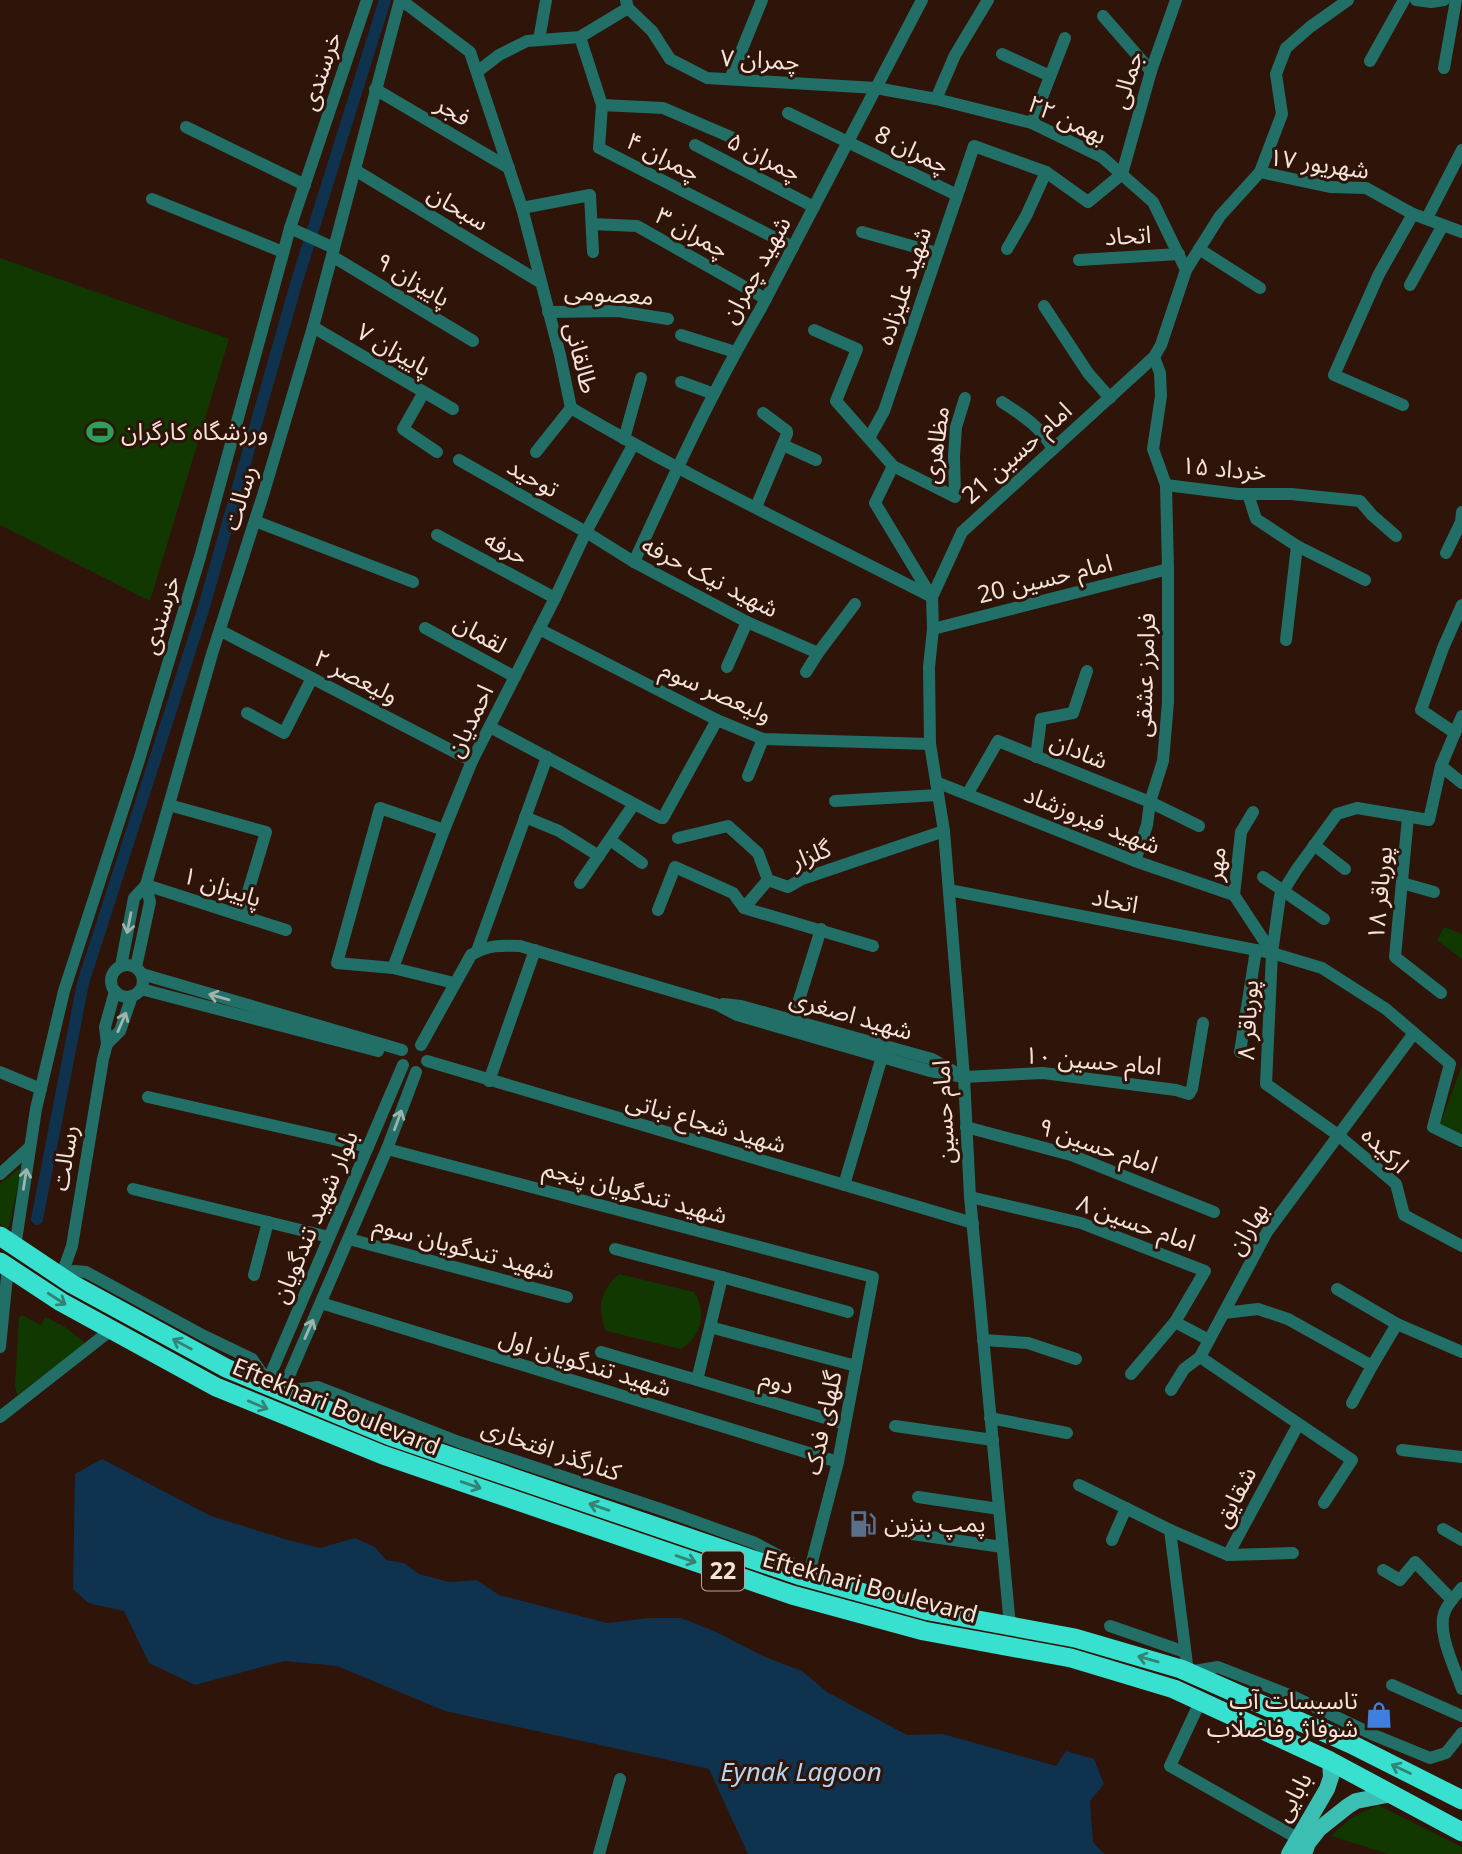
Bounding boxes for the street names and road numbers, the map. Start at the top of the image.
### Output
street label: خرسندی [291,27,348,114]
street label: چمران ۷ [720,40,800,77]
street label: جمالی [1101,47,1150,113]
street label: فجر [429,86,477,133]
street label: ۲۲ بهمن [1023,86,1113,151]
street label: چمران 8 [870,116,955,181]
street label: چمران ۴ [621,123,706,188]
street label: چمران ۵ [722,123,807,188]
street label: ۱۷ شهریور [1267,139,1371,186]
street label: سبحان [422,176,495,238]
street label: چمران ۳ [650,198,735,265]
street label: شهید چمران [712,210,798,329]
street label: اتحاد [1104,217,1152,252]
street label: شهید علیزاده [867,222,938,349]
street label: پاییزان ۹ [370,244,457,314]
street label: معصومی [563,273,655,312]
street label: پاییزان ۷ [351,314,438,383]
street label: طالقانی [558,318,607,397]
street label: امام حسین 21 [954,393,1080,513]
street label: مظاهری [913,404,956,486]
street label: ۱۵ خرداد [1180,447,1268,488]
street label: توحید [502,449,566,504]
street label: رسالت [213,461,264,534]
street label: حرفه [479,521,534,572]
street label: شهید نیک حرفه [637,527,785,624]
street label: امام حسین 20 [974,545,1116,613]
street label: خرسندی [132,571,187,658]
street label: لقمان [448,605,513,661]
street label: فرامرز عشقی [1125,612,1162,738]
street label: ولیعصر ۲ [309,640,405,711]
street label: ولیعصر سوم [654,651,778,733]
street label: احمدیان [437,678,500,762]
street label: شادان [1046,723,1113,776]
street label: شهید فیروزشاد [1020,776,1166,861]
street label: گلزار [785,831,836,877]
street label: مهر [1196,845,1233,884]
street label: پورباقر ۱۸ [1358,845,1399,941]
street label: پاییزان ۱ [179,857,266,914]
street label: اتحاد [1089,879,1141,920]
street label: پورباقر ۸ [1228,979,1265,1061]
street label: شهید اصغری [786,980,917,1047]
street label: امام حسین ۱۰ [1023,1037,1163,1085]
street label: امام حسین [923,1059,965,1165]
street label: شهید شجاع نباتی [622,1083,790,1162]
street label: امام حسین ۹ [1033,1109,1163,1183]
street label: ارکیده [1355,1118,1417,1180]
street label: رسالت [42,1122,85,1193]
street label: بلوار شهید تندگویان [262,1125,365,1308]
street label: شهید تندگویان پنجم [539,1150,731,1233]
street label: امام حسین ۸ [1072,1185,1200,1261]
street label: بهاران [1218,1196,1275,1261]
street label: شهید تندگویان سوم [369,1206,559,1290]
street label: شهید تندگویان اول [495,1320,676,1403]
street label: Eftekhari Boulevard [228,1349,445,1462]
street label: دوم [756,1360,798,1404]
street label: گلهای فدک [794,1367,849,1478]
street label: کنارگذر افتخاری [477,1409,627,1488]
street label: شقایق [1204,1460,1263,1532]
street label: Eftekhari Boulevard [759,1541,982,1630]
road number: 22 [702,1552,744,1590]
street label: بابایی [1265,1766,1319,1827]

